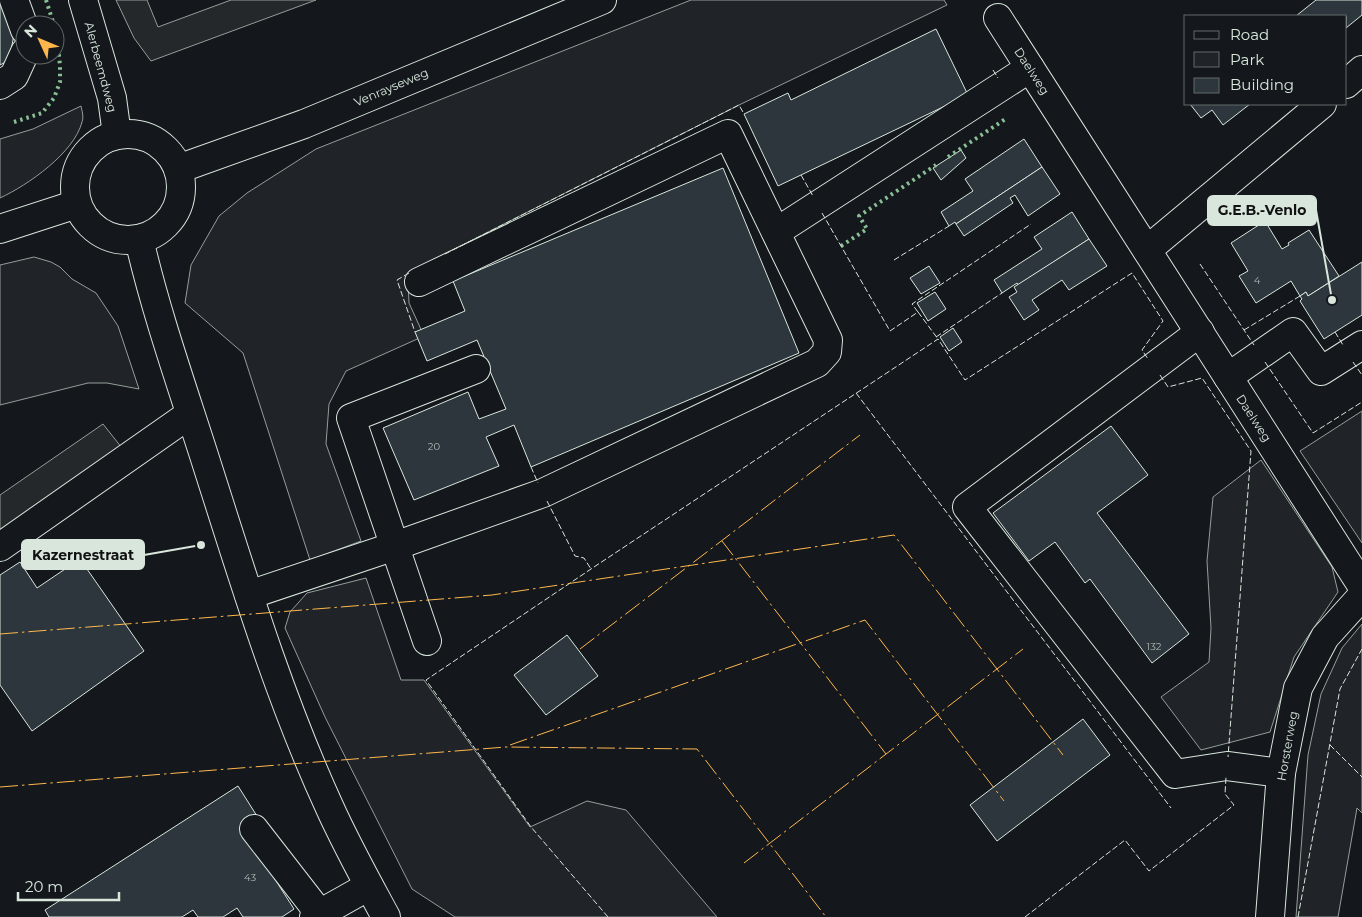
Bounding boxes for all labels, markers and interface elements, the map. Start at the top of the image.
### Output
north arrow [15,15,65,65]
legend [1184,15,1347,105]
street label: Alerbeemdweg [82,20,120,114]
text: N [20,21,41,41]
text: Road [1230,25,1269,44]
street label: Daelweg [1011,45,1053,97]
text: Park [1230,50,1264,69]
street label: Venrayseweg [351,65,431,109]
text: Building [1230,75,1294,94]
callout: G.E.B.-Venlo [1208,196,1316,225]
text: G.E.B.-Venlo [1218,201,1306,219]
house number: 4 [1254,274,1261,287]
street label: Daelweg [1233,392,1275,444]
house number: 20 [428,440,441,453]
callout: Kazernestraat [22,540,144,569]
text: Kazernestraat [32,546,134,564]
house number: 132 [1147,640,1162,653]
street label: Horsterweg [1273,710,1301,782]
scale bar [18,870,119,902]
house number: 43 [244,871,256,884]
text: 20 m [25,877,63,896]

